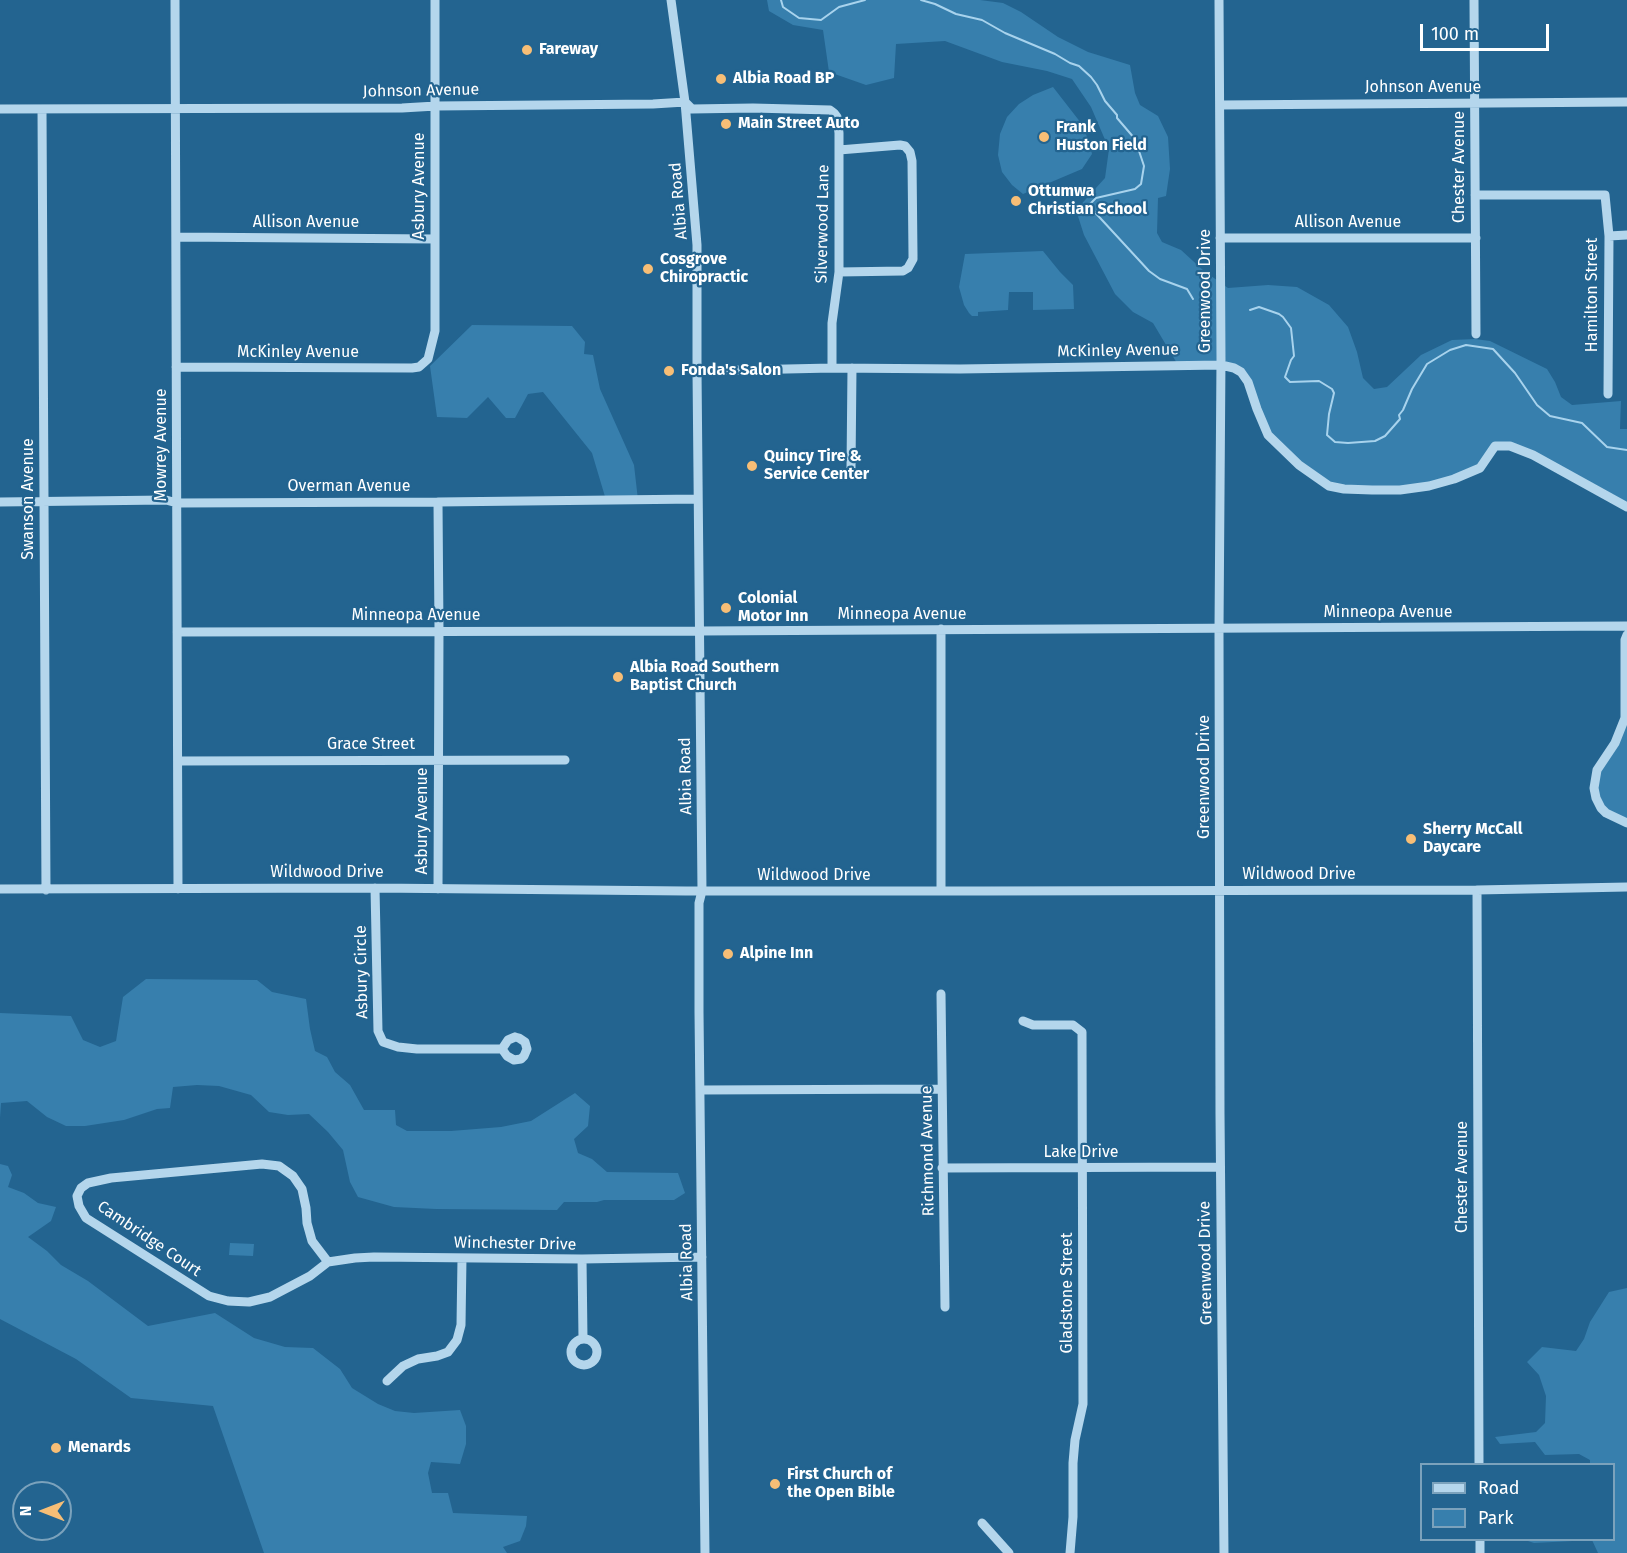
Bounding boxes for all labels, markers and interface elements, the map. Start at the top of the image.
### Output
scale bar [1423,12,1552,50]
text: 100 m [1431,23,1479,45]
place label: Fareway [539,40,598,60]
marker: Fareway [520,43,534,57]
place label: Albia Road BP [733,69,834,89]
marker: Albia Road BP [714,72,728,86]
street label: Johnson Avenue [1365,78,1481,98]
street label: Johnson Avenue [363,80,479,102]
street label: Chester Avenue [1450,111,1470,223]
place label: Main Street Auto [738,114,860,134]
marker: Main Street Auto [719,117,733,131]
place label: Frank Huston Field [1056,118,1147,156]
marker: Frank Huston Field [1037,130,1051,144]
street label: Asbury Avenue [410,133,430,239]
street label: Albia Road [666,161,692,241]
street label: Silverwood Lane [812,164,834,284]
place label: Ottumwa Christian School [1028,182,1147,220]
marker: Ottumwa Christian School [1009,194,1023,208]
street label: Allison Avenue [253,213,359,233]
street label: Allison Avenue [1295,213,1401,233]
street label: Greenwood Drive [1196,229,1216,353]
street label: Hamilton Street [1583,238,1603,352]
place label: Cosgrove Chiropractic [660,250,748,288]
marker: Cosgrove Chiropractic [641,262,655,276]
street label: McKinley Avenue [1057,340,1179,362]
street label: McKinley Avenue [237,343,359,363]
place label: Fonda's Salon [681,361,781,381]
marker: Fonda's Salon [662,364,676,378]
street label: Mowrey Avenue [152,389,172,501]
street label: Swanson Avenue [19,438,39,560]
place label: Quincy Tire & Service Center [764,447,869,485]
marker: Quincy Tire & Service Center [745,459,759,473]
street label: Overman Avenue [288,477,410,497]
place label: Colonial Motor Inn [738,589,809,627]
marker: Colonial Motor Inn [719,601,733,615]
street label: Minneopa Avenue [1323,603,1453,623]
street label: Minneopa Avenue [837,605,967,625]
street label: Minneopa Avenue [351,606,481,626]
place label: Albia Road Southern Baptist Church [630,658,779,696]
marker: Albia Road Southern Baptist Church [611,670,625,684]
street label: Greenwood Drive [1195,715,1215,839]
street label: Grace Street [327,735,415,755]
street label: Albia Road [676,737,696,815]
street label: Asbury Avenue [413,768,433,874]
place label: Sherry McCall Daycare [1423,820,1523,858]
marker: Sherry McCall Daycare [1404,832,1418,846]
street label: Wildwood Drive [270,863,384,883]
street label: Wildwood Drive [1242,865,1356,885]
street label: Wildwood Drive [757,866,871,886]
street label: Asbury Circle [352,925,372,1019]
place label: Alpine Inn [740,944,813,964]
marker: Alpine Inn [721,947,735,961]
street label: Richmond Avenue [917,1086,939,1216]
street label: Chester Avenue [1453,1121,1473,1233]
street label: Lake Drive [1043,1143,1119,1163]
street label: Cambridge Court [93,1197,205,1281]
street label: Greenwood Drive [1195,1201,1217,1325]
street label: Albia Road [677,1223,697,1301]
street label: Gladstone Street [1058,1232,1078,1354]
street label: Winchester Drive [454,1233,576,1255]
place label: Menards [68,1438,131,1458]
marker: Menards [49,1441,63,1455]
legend [1420,1463,1615,1541]
place label: First Church of the Open Bible [787,1465,895,1503]
marker: First Church of the Open Bible [768,1477,782,1491]
text: Road [1478,1477,1520,1499]
north arrow [12,1481,72,1541]
text: N [16,1506,35,1516]
text: Park [1478,1507,1513,1529]

